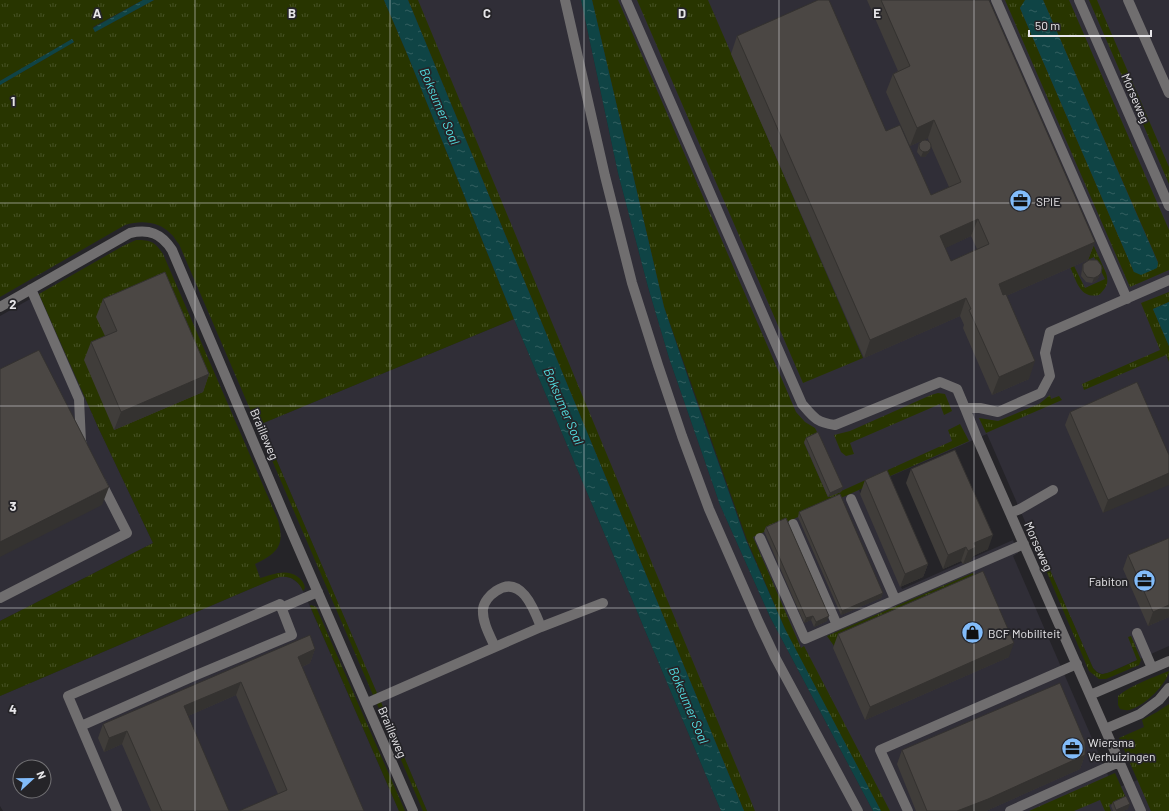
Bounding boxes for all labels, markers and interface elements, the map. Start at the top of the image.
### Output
text: A [93,5,102,21]
text: B [288,5,296,21]
text: C [483,5,491,21]
text: D [678,5,686,21]
text: E [873,5,881,21]
scale bar [1029,12,1151,38]
text: 50 m [1035,18,1060,32]
water label: Boksumer Soal [417,65,463,147]
street label: Morseweg [1119,71,1153,125]
text: 1 [11,93,15,109]
office icon: SPIE [1008,188,1034,214]
place label: SPIE [1036,194,1060,208]
text: 2 [9,296,17,312]
water label: Boksumer Soal [541,365,587,447]
street label: Brailleweg [248,406,282,462]
text: 3 [9,498,17,514]
street label: Morseweg [1022,519,1056,573]
office icon: Fabiton [1131,568,1157,594]
place label: Fabiton [1089,574,1128,588]
shop icon: BCF Mobiliteit [959,620,985,646]
place label: BCF Mobiliteit [988,626,1061,640]
water label: Boksumer Soal [666,664,712,746]
text: 4 [9,701,17,717]
street label: Brailleweg [376,704,410,760]
place label: Wiersma Verhuizingen [1088,735,1155,763]
office icon: Wiersma Verhuizingen [1060,736,1086,762]
north arrow [12,759,52,799]
text: N [34,769,49,781]

